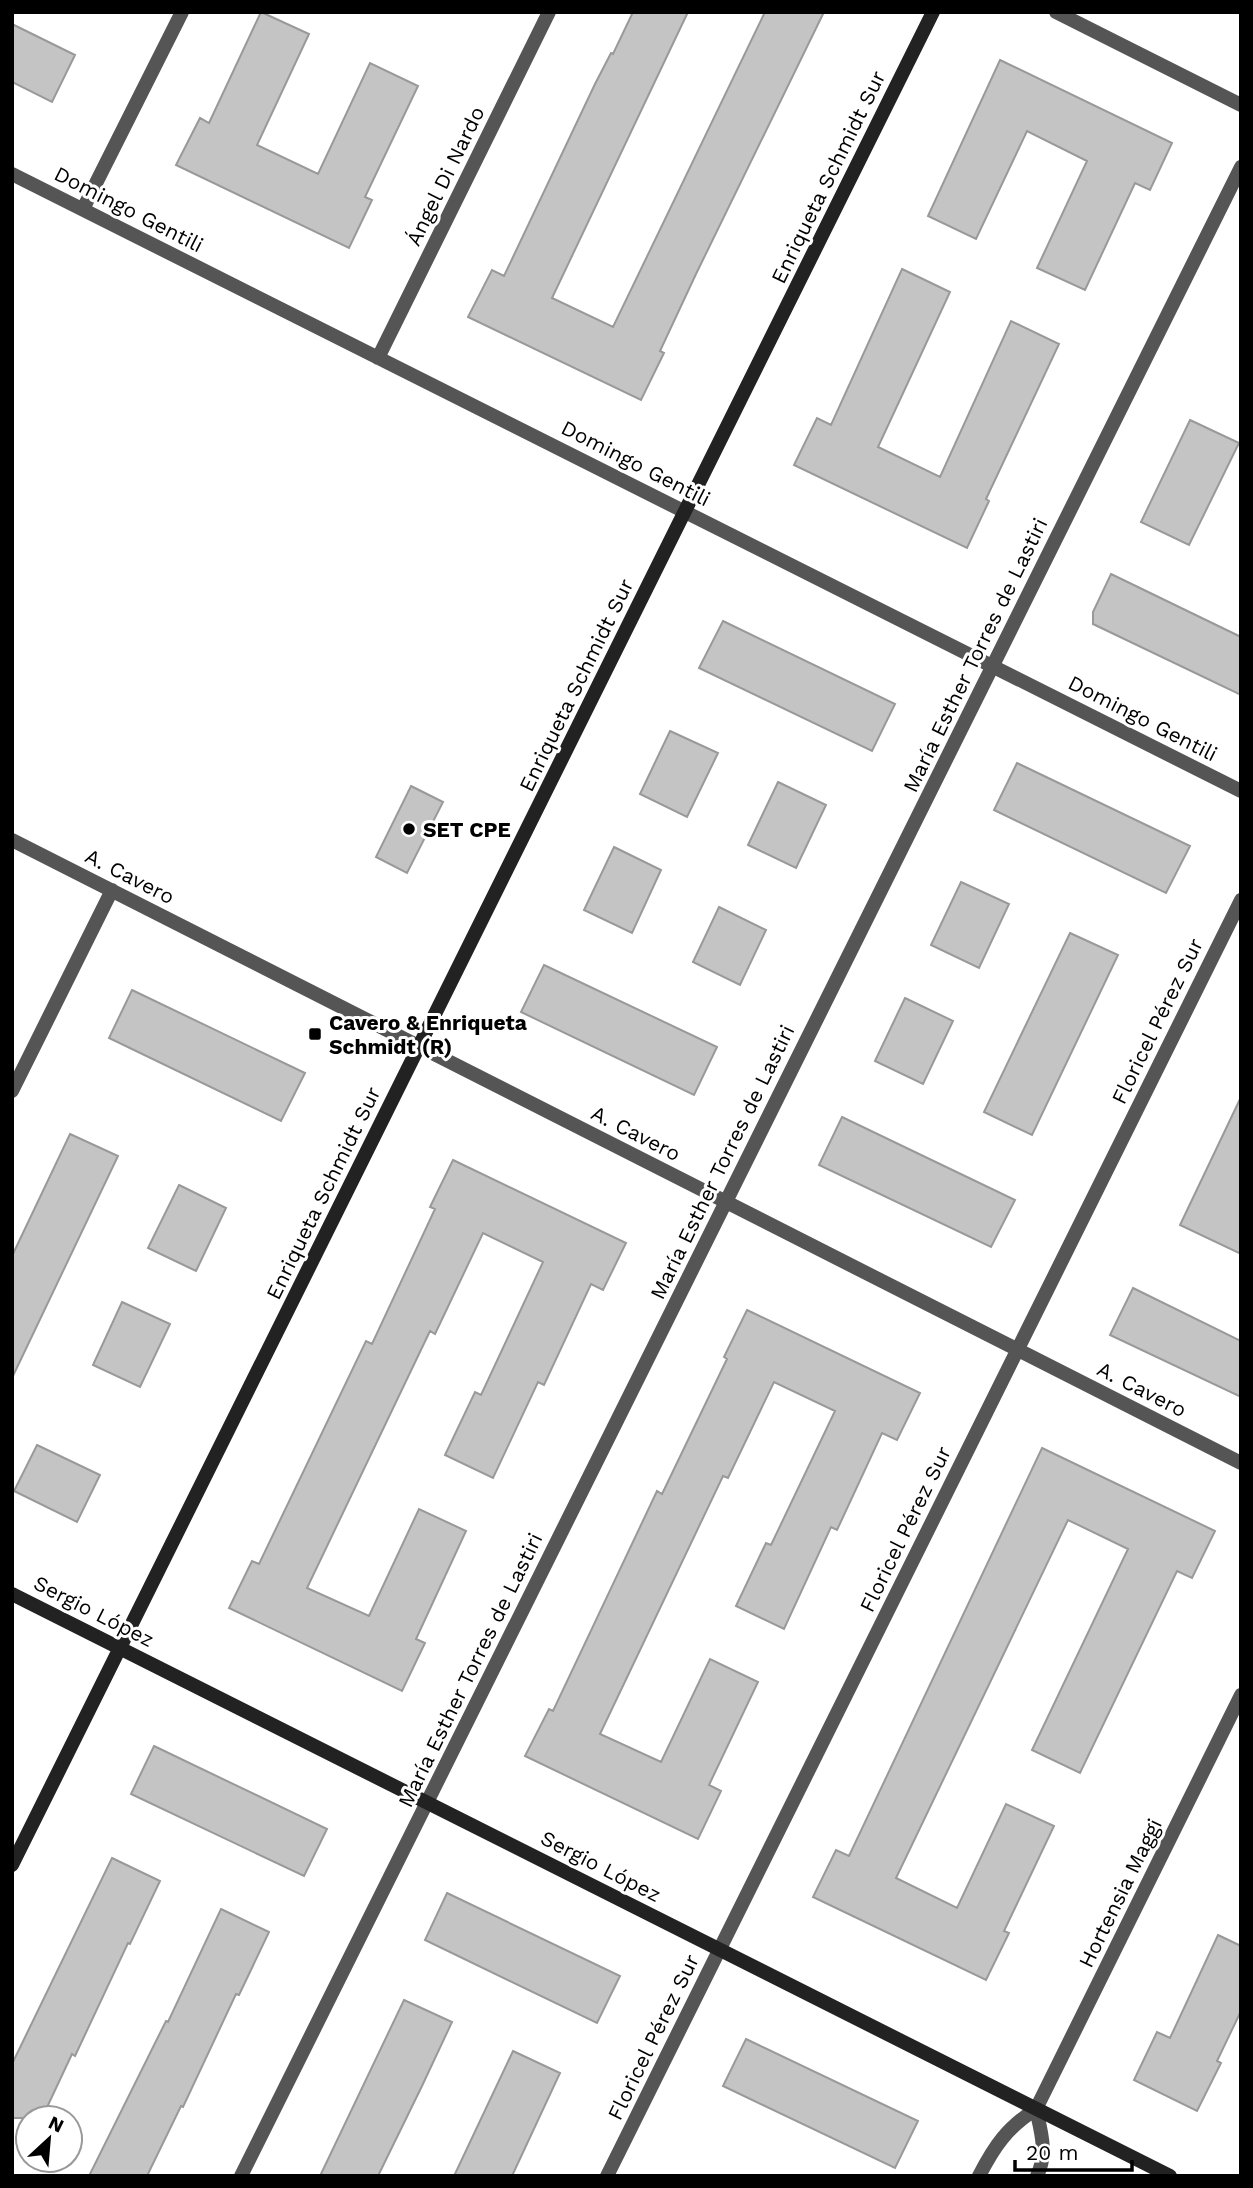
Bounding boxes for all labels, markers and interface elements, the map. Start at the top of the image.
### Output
street label: Enriqueta Schmidt Sur [766,66,891,287]
street label: Ángel Di Nardo [400,102,490,250]
street label: Domingo Gentili [50,161,208,257]
street label: Domingo Gentili [557,415,715,511]
street label: María Esther Torres de Lastiri [898,514,1052,796]
street label: Enriqueta Schmidt Sur [514,574,639,795]
street label: Domingo Gentili [1064,670,1222,766]
place label: SET CPE [423,817,511,842]
marker: SET CPE [401,821,417,837]
street label: A. Cavero [81,843,179,909]
street label: Floricel Pérez Sur [1106,934,1208,1108]
place label: Cavero & Enriqueta Schmidt (R) [329,1010,528,1059]
street label: María Esther Torres de Lastiri [645,1021,799,1303]
marker: Cavero & Enriqueta Schmidt (R) [307,1026,323,1042]
street label: Enriqueta Schmidt Sur [261,1082,386,1303]
street label: A. Cavero [587,1100,685,1166]
street label: A. Cavero [1093,1356,1191,1422]
street label: Floricel Pérez Sur [854,1442,956,1616]
street label: María Esther Torres de Lastiri [393,1529,547,1811]
street label: Sergio López [30,1570,158,1652]
street label: Hortensia Maggi [1073,1814,1167,1972]
street label: Sergio López [537,1825,665,1907]
street label: Floricel Pérez Sur [602,1950,704,2124]
north arrow [14,2104,84,2174]
text: N [45,2111,68,2138]
scale bar [1015,2128,1132,2172]
text: 20 m [1026,2140,1078,2165]

